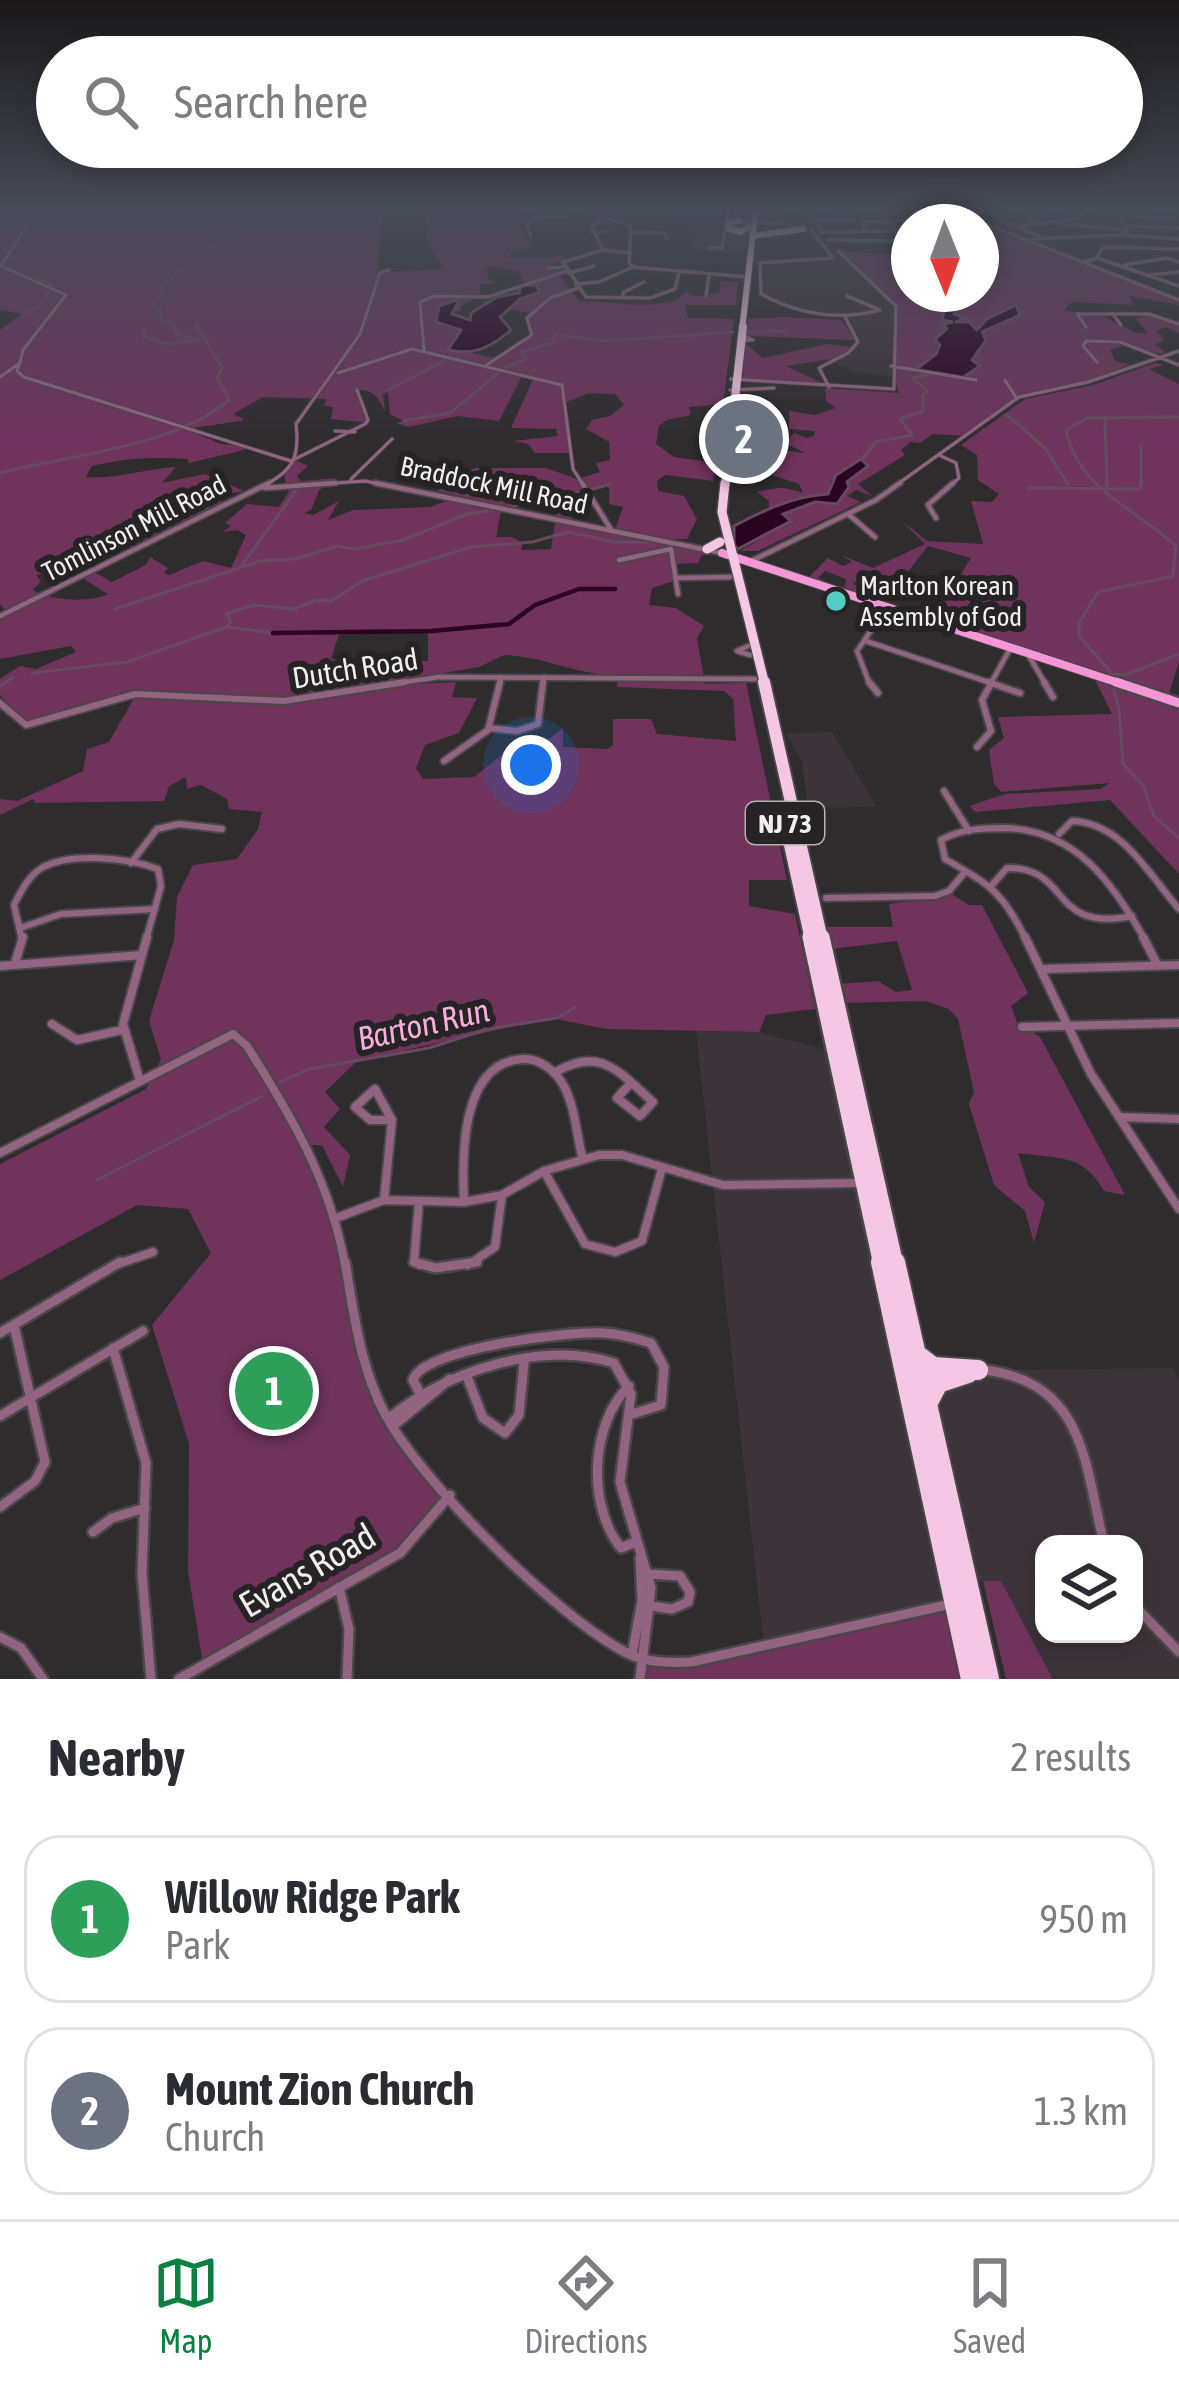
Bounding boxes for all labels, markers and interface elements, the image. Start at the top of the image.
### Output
search box [36,36,1143,168]
icon: search [78,69,144,135]
text: Search here [174,76,368,128]
north arrow [891,204,999,312]
pin: 2 [705,394,783,484]
street label: Braddock Mill Road [398,450,590,520]
street label: Tomlinson Mill Road [37,468,231,588]
place label: Marlton Korean Assembly of God [860,570,1022,632]
marker: Marlton Korean Assembly of God [823,588,849,614]
street label: Dutch Road [290,641,420,695]
your location [501,735,561,795]
road number: NJ 73 [746,802,824,844]
water label: Barton Run [353,990,493,1058]
pin: 1 [235,1346,313,1436]
street label: Evans Road [231,1514,383,1626]
map controls [1035,1535,1143,1643]
button: layers [1035,1535,1143,1643]
text: Nearby [48,1728,185,1787]
text: 2 results [1010,1735,1131,1779]
text: Willow Ridge Park [165,1871,459,1923]
text: 1 [81,1897,99,1941]
text: 950 m [1040,1897,1128,1941]
text: Park [165,1923,230,1967]
text: Mount Zion Church [165,2063,474,2115]
text: 2 [81,2089,99,2133]
text: 1.3 km [1034,2089,1128,2133]
text: Church [165,2115,265,2159]
tab: Map [153,2250,219,2360]
tab: Directions [524,2250,648,2360]
tab: Saved [953,2250,1026,2360]

